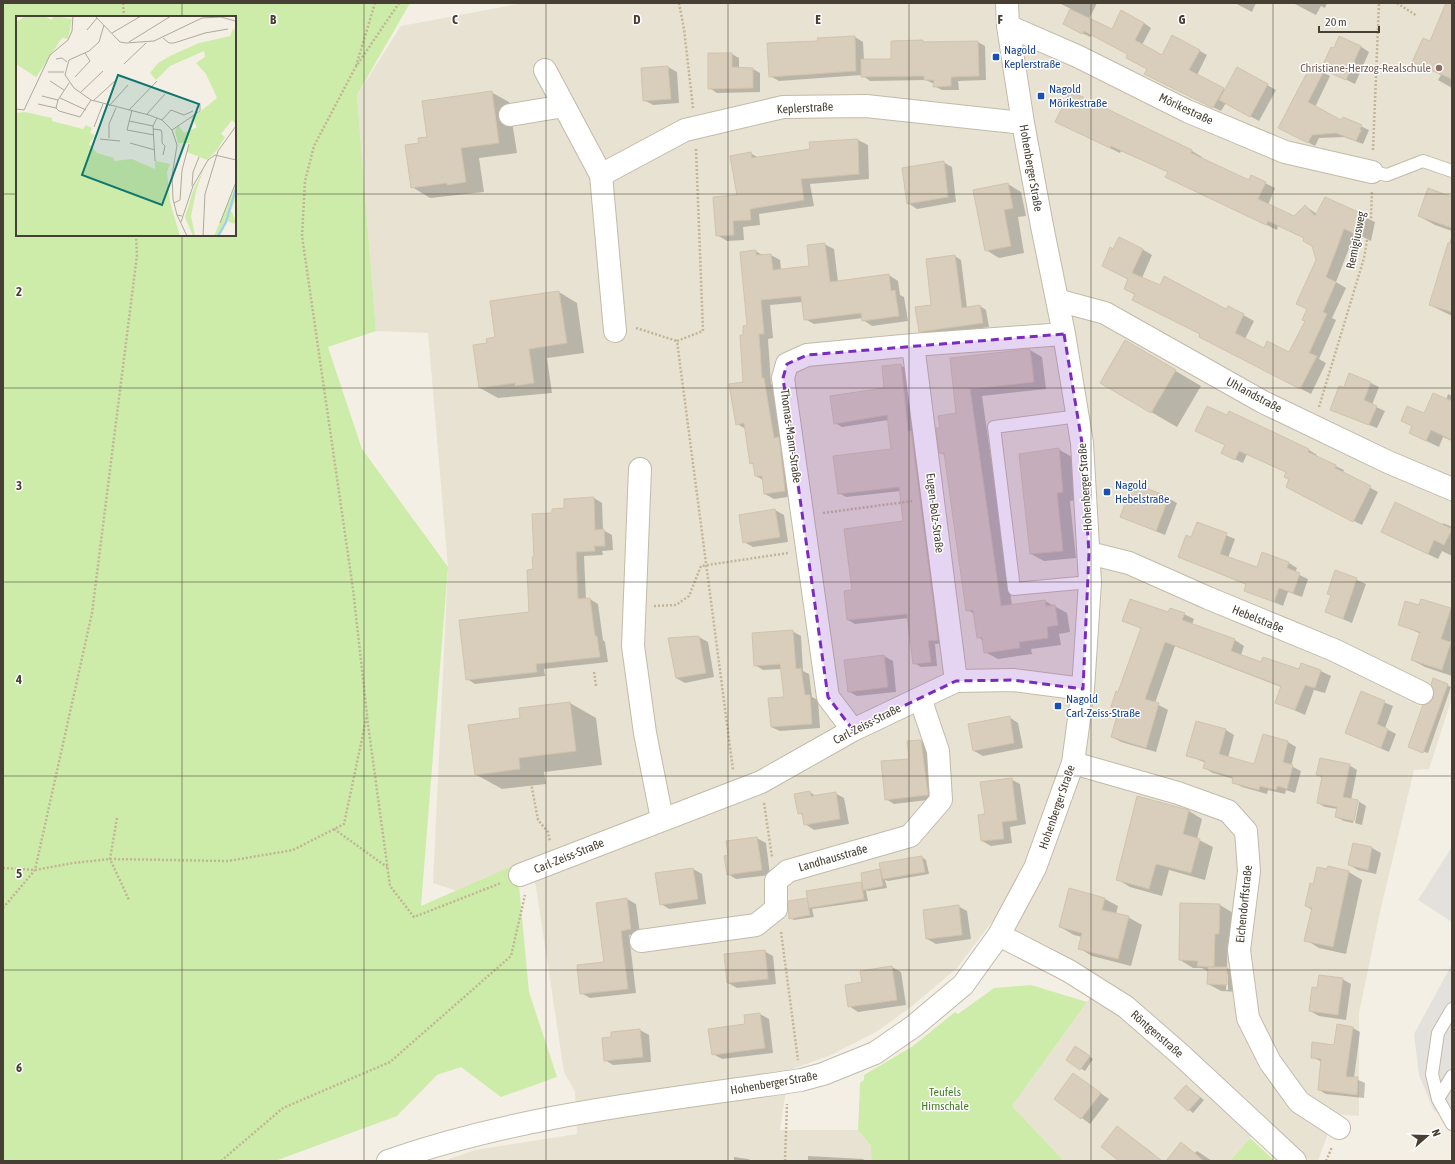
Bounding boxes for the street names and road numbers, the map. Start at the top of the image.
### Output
street label: Mörikestraße [1157,90,1215,128]
street label: Keplerstraße [776,100,834,116]
street label: Hohenberger Straße [1016,123,1046,213]
street label: Remigiusweg [1344,209,1369,270]
street label: Uhlandstraße [1224,375,1284,415]
street label: Thomas-Mann-Straße [777,388,805,484]
street label: Hohenberger Straße [1075,443,1095,531]
street label: Eugen-Bolz-Straße [923,472,947,554]
street label: Hebelstraße [1230,602,1286,636]
street label: Carl-Zeiss-Straße [831,701,903,747]
street label: Hohenberger Straße [1036,763,1078,851]
street label: Carl-Zeiss-Straße [532,836,606,876]
street label: Landhausstraße [797,842,869,874]
street label: Eichendorffstraße [1233,864,1255,944]
street label: Röntgenstraße [1128,1007,1186,1061]
street label: Hohenberger Straße [729,1068,819,1098]

